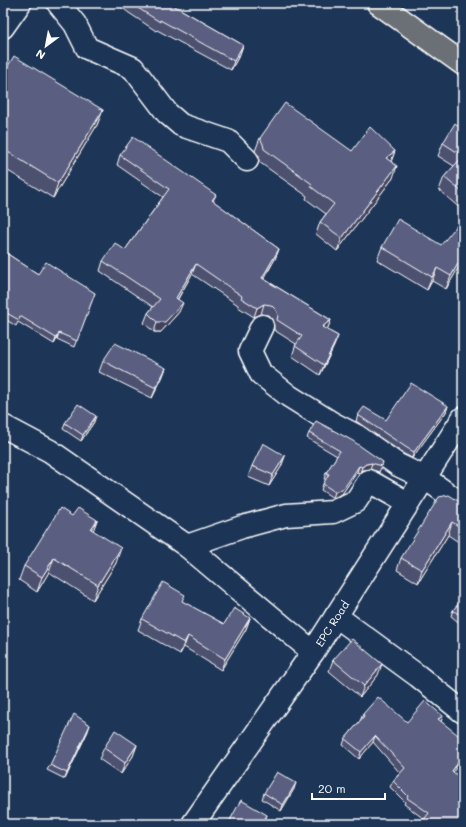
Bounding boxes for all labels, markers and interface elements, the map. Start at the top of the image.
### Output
north arrow [26,26,66,66]
text: N [33,46,48,63]
street label: EPC Road [311,597,352,649]
scale bar [312,775,385,801]
text: 20 m [318,780,346,796]

